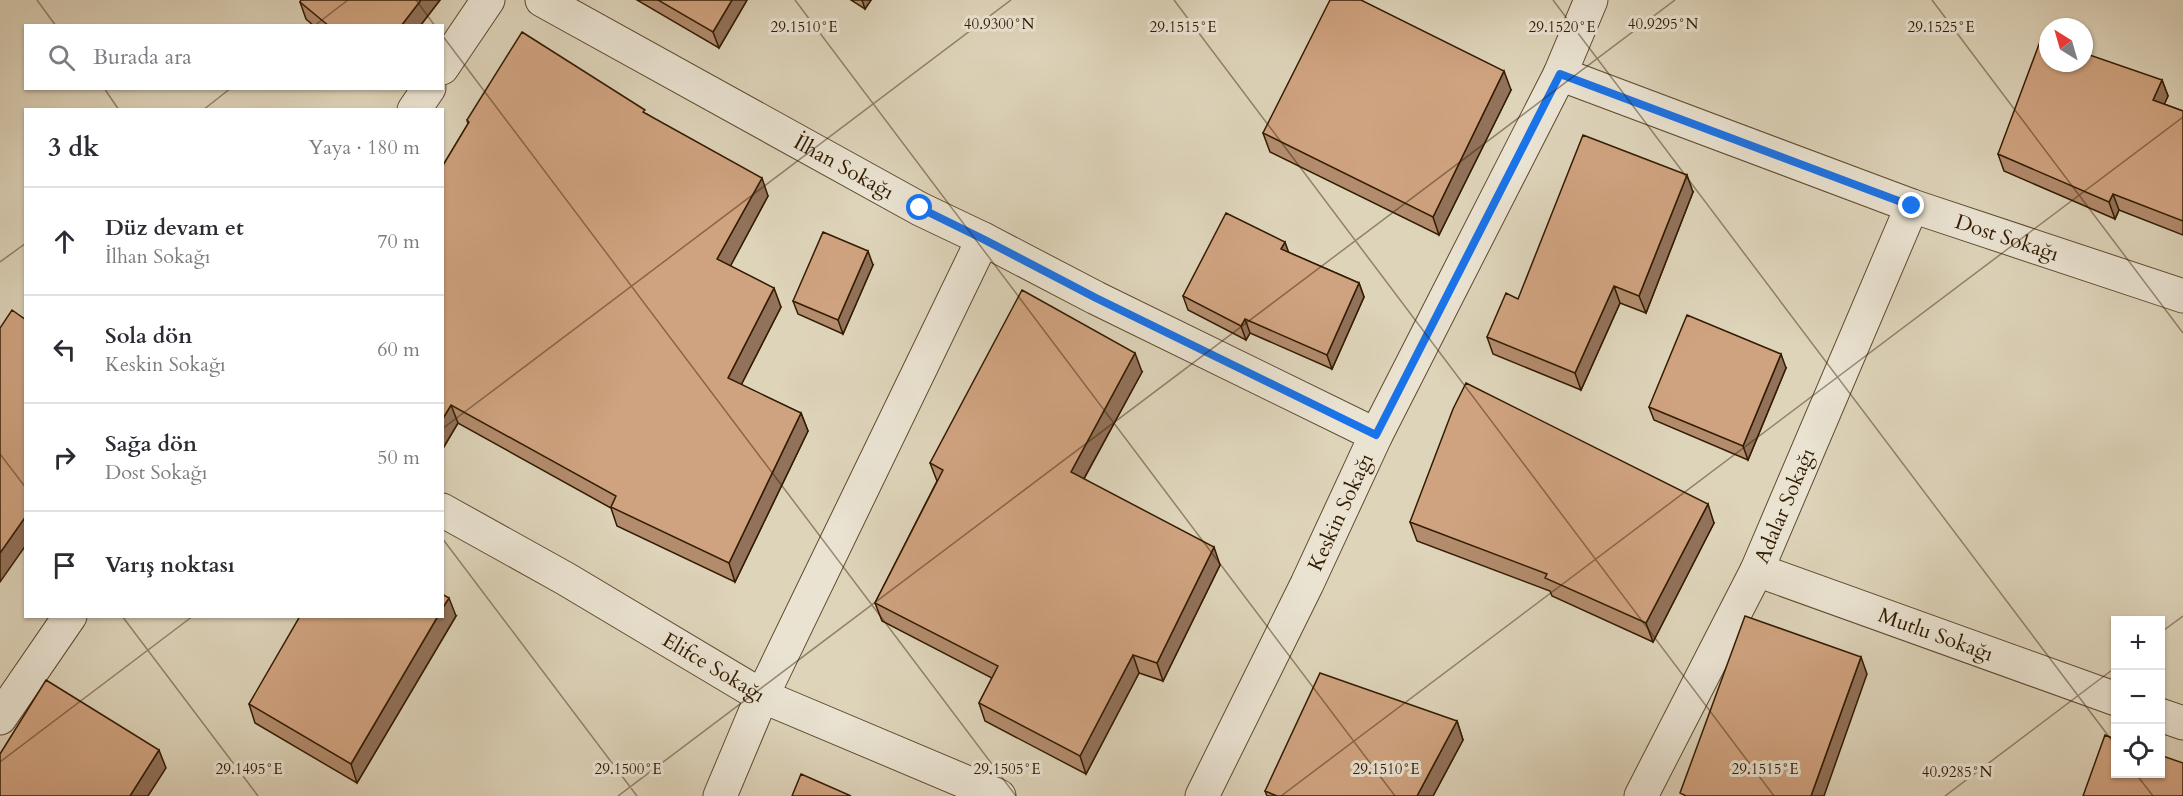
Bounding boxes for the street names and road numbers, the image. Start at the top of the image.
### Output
street label: İlhan Sokağı [788,128,899,207]
street label: Dost Sokağı [1951,207,2063,269]
street label: Adalar Sokağı [1747,444,1822,568]
street label: Keskin Sokağı [1301,448,1381,576]
street label: Mutlu Sokağı [1874,601,1997,669]
street label: Elifce Sokağı [657,626,771,710]

